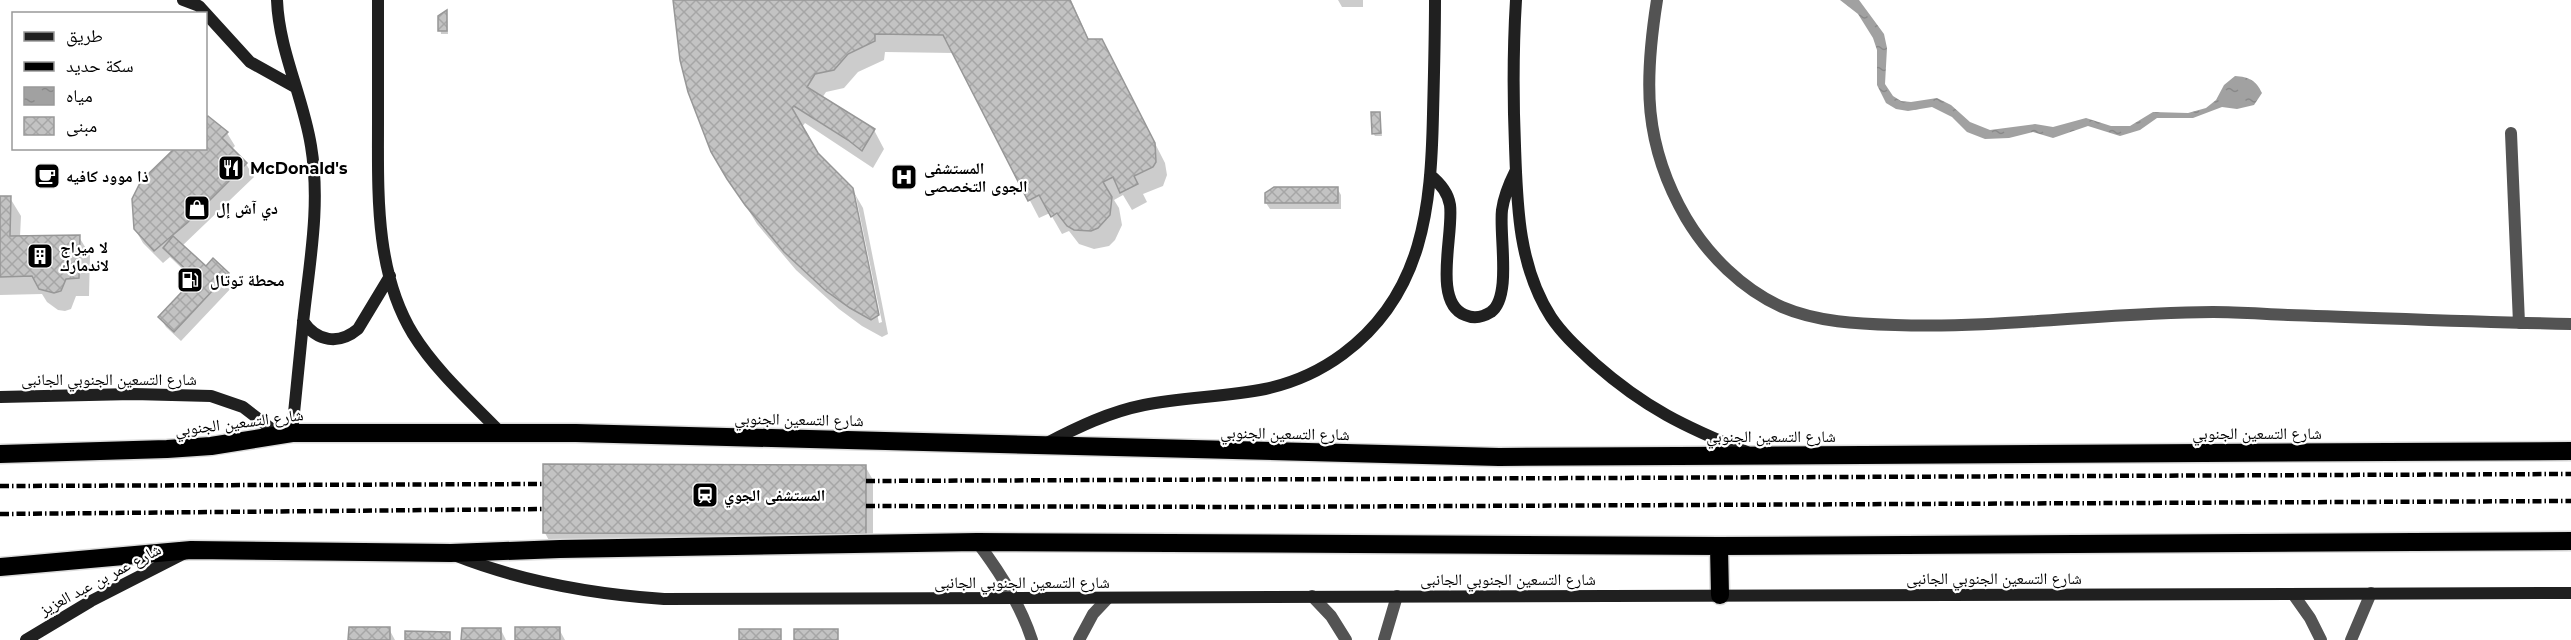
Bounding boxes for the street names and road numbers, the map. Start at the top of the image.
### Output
street label: شارع التسعين الجنوبي الجانبى [21,370,197,392]
street label: شارع التسعين الجنوبي [174,405,305,443]
street label: شارع التسعين الجنوبي [734,409,864,433]
street label: شارع التسعين الجنوبي [1220,423,1350,447]
street label: شارع التسعين الجنوبي [2192,424,2322,446]
street label: شارع التسعين الجنوبي [1706,427,1836,449]
street label: شارع عمر بن عبد العزيز [35,539,165,621]
street label: شارع التسعين الجنوبي الجانبى [1906,569,2082,591]
street label: شارع التسعين الجنوبي الجانبى [1420,570,1596,592]
street label: شارع التسعين الجنوبي الجانبى [934,573,1110,595]

